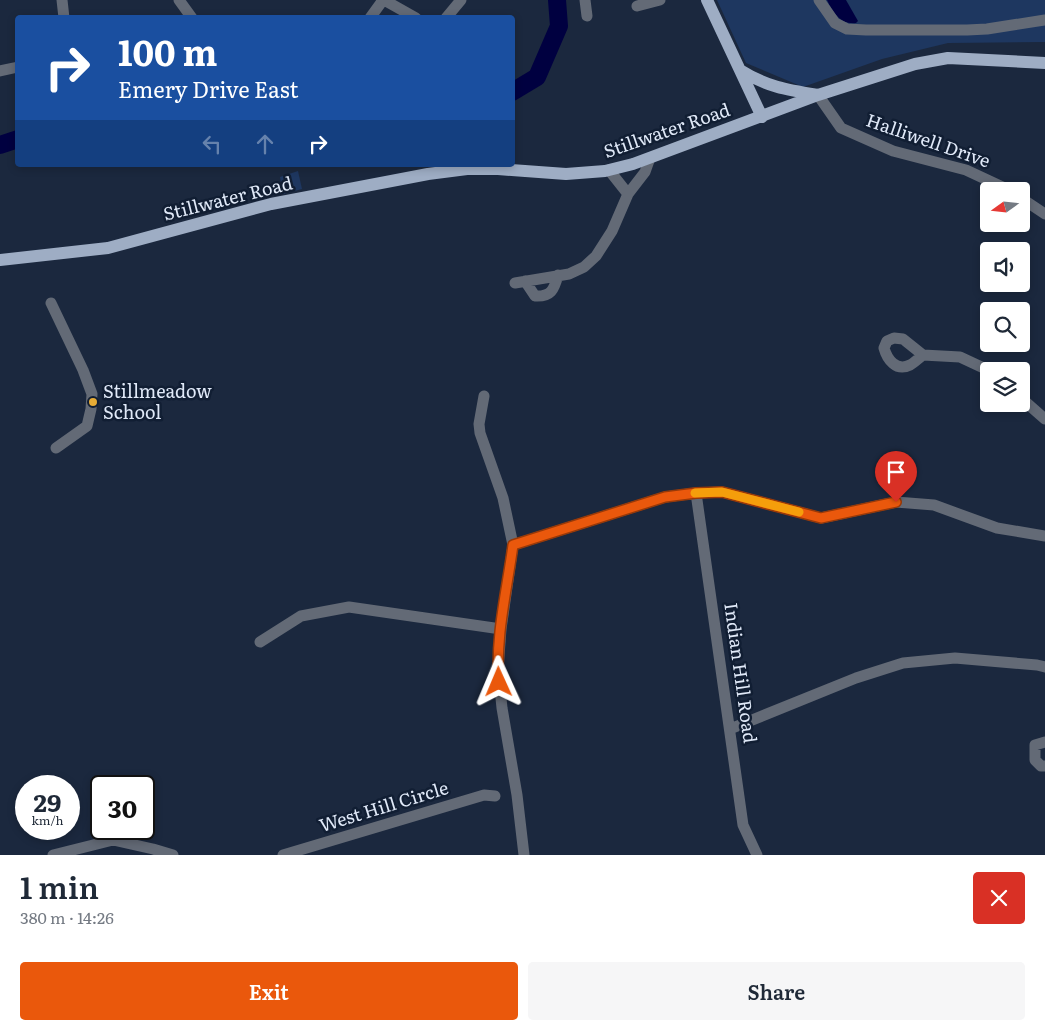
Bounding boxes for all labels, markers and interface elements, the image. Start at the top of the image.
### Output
text: 100 m [118,25,218,77]
icon: right [35,35,100,100]
text: Emery Drive East [118,72,298,105]
street label: Stillwater Road [600,95,733,164]
street label: Halliwell Drive [863,106,994,173]
icon: left [198,130,226,158]
icon: ahead [251,130,279,158]
icon: right [304,130,332,158]
street label: Stillwater Road [160,168,295,227]
north arrow [980,182,1030,232]
map controls [980,182,1030,412]
button: sound [980,242,1030,292]
button: search [980,302,1030,352]
button: layers [980,362,1030,412]
place label: Stillmeadow School [103,377,212,425]
marker: Stillmeadow School [87,396,99,408]
pin [875,451,917,502]
icon: arrive [882,458,910,486]
street label: Indian Hill Road [718,601,765,745]
position arrow [472,655,524,707]
street label: West Hill Circle [316,773,451,838]
speed limit sign: 30 [90,775,155,840]
text: 29 [34,783,61,820]
text: km/h [32,811,63,829]
text: 1 min [20,864,99,908]
button: close [973,872,1025,924]
text: 380 m · 14:26 [20,905,114,929]
button: Exit [20,962,518,1020]
button: Share [528,962,1025,1020]

